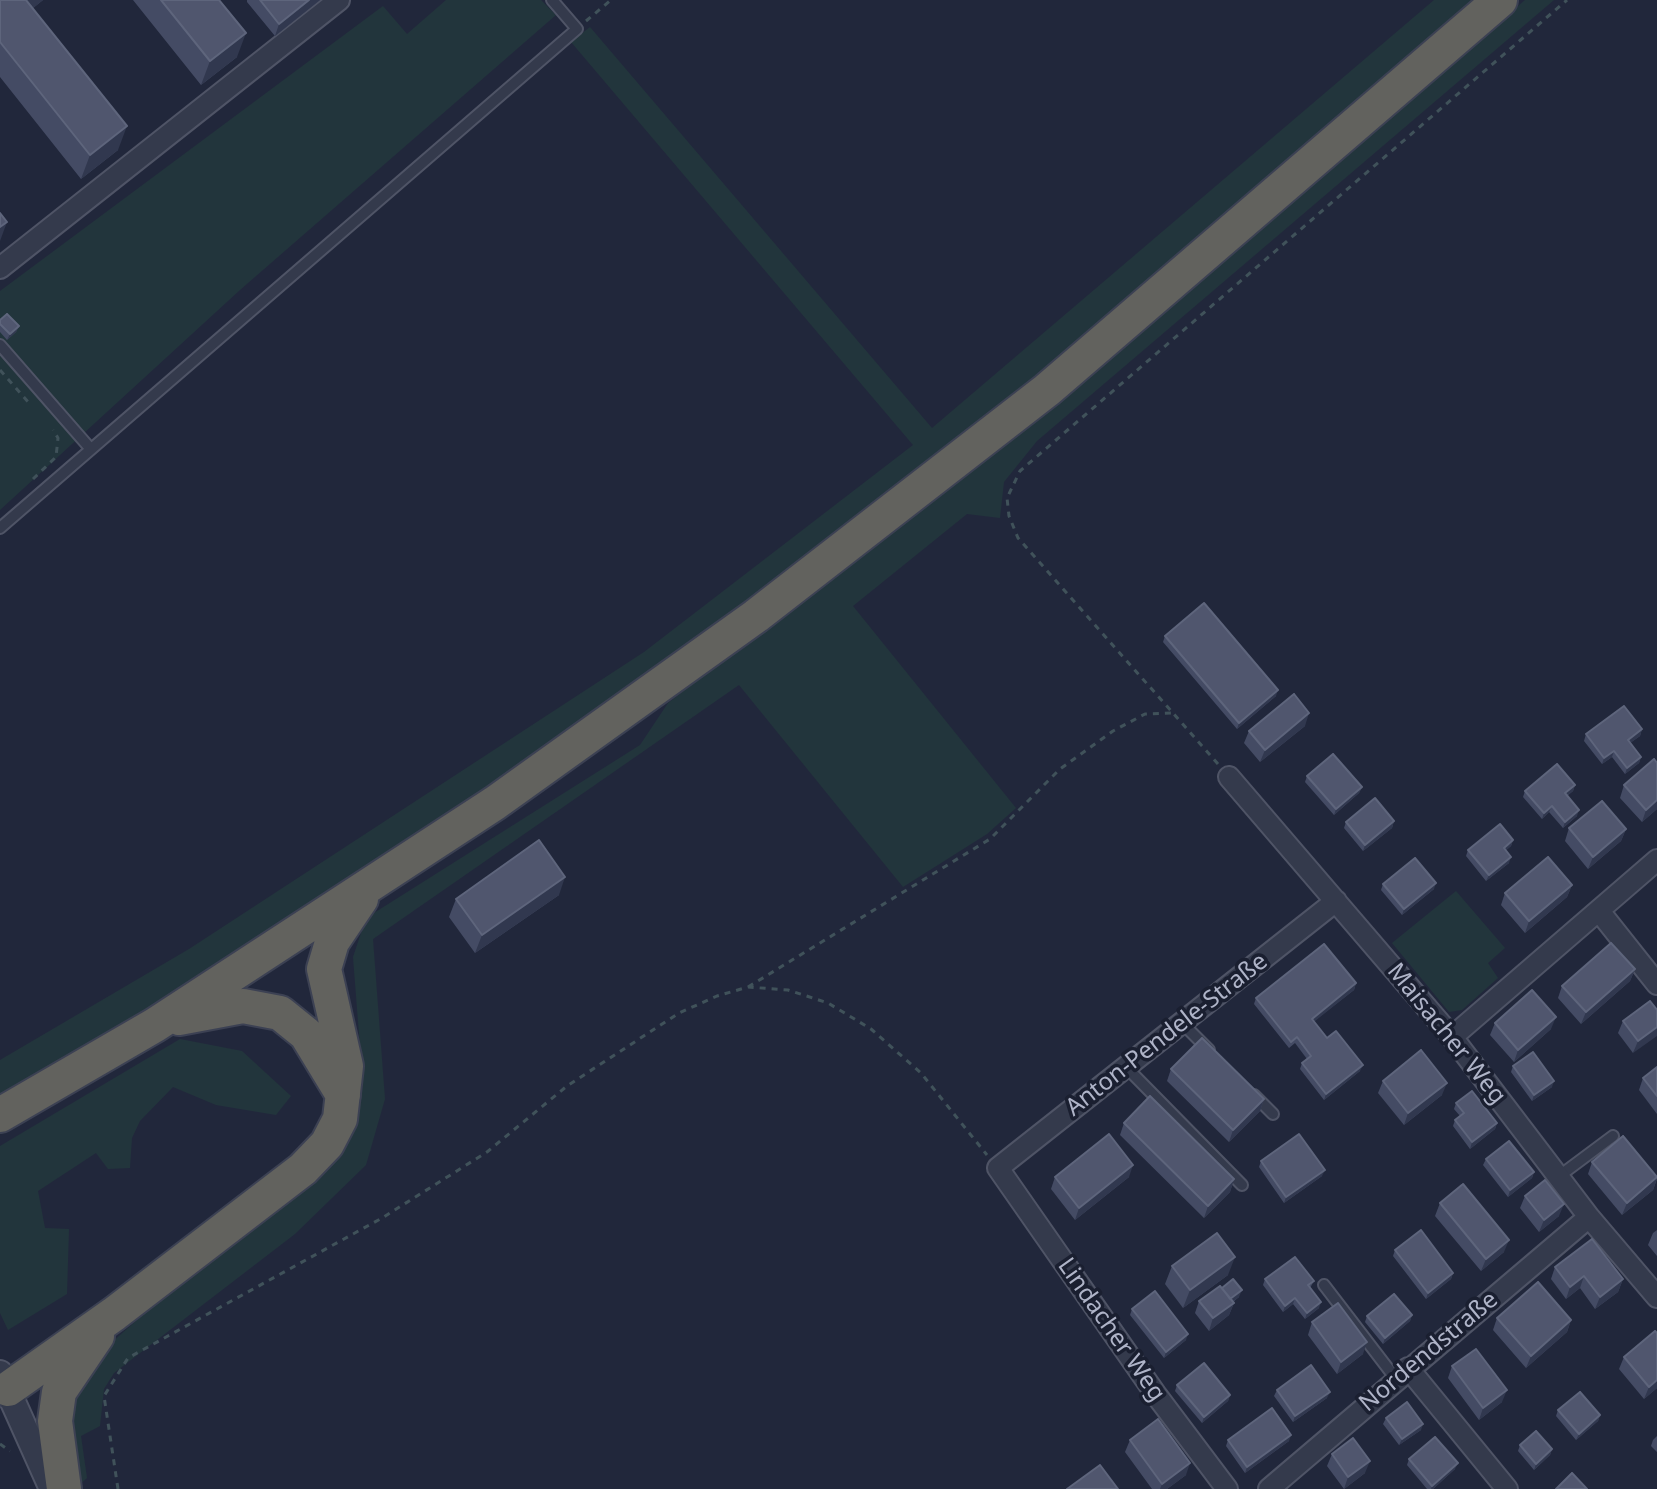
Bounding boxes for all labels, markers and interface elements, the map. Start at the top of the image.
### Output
street label: Anton-Pendele-Straße [1060,947,1274,1123]
street label: Maisacher Weg [1381,958,1511,1110]
street label: Lindacher Weg [1051,1253,1171,1407]
street label: Nordendstraße [1354,1286,1504,1418]

